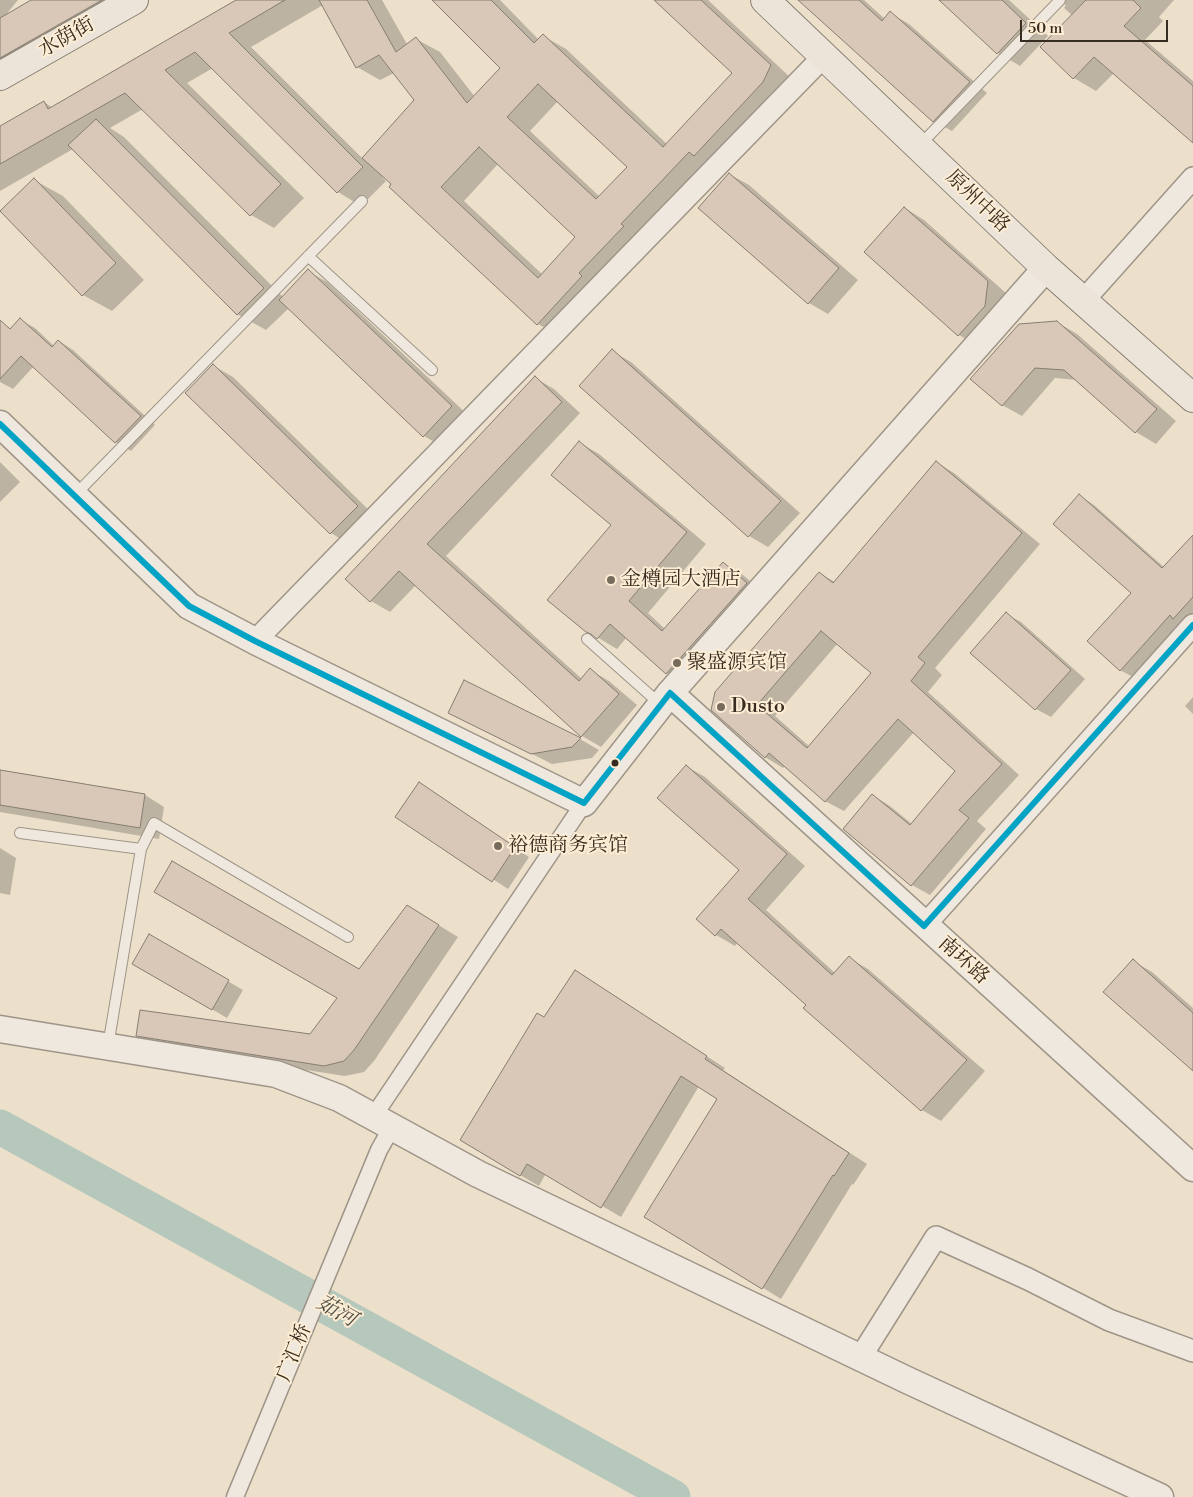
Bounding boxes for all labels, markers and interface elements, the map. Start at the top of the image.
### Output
scale bar [1023,10,1170,42]
street label: 水荫街 [35,13,99,63]
text: 50 m [1028,19,1062,38]
street label: 原州中路 [940,166,1014,238]
place label: 金樽园大酒店 [621,568,741,592]
marker: 金樽园大酒店 [605,574,617,586]
place label: 聚盛源宾馆 [687,651,787,675]
marker: 聚盛源宾馆 [671,657,683,669]
place label: Dusto [731,695,785,719]
marker: Dusto [715,701,727,713]
unlabelled marker [610,758,620,768]
place label: 裕德商务宾馆 [508,834,628,858]
marker: 裕德商务宾馆 [492,840,504,852]
street label: 南环路 [933,932,993,990]
water label: 茹河 [312,1291,360,1333]
street label: 广汇桥 [273,1321,317,1385]

